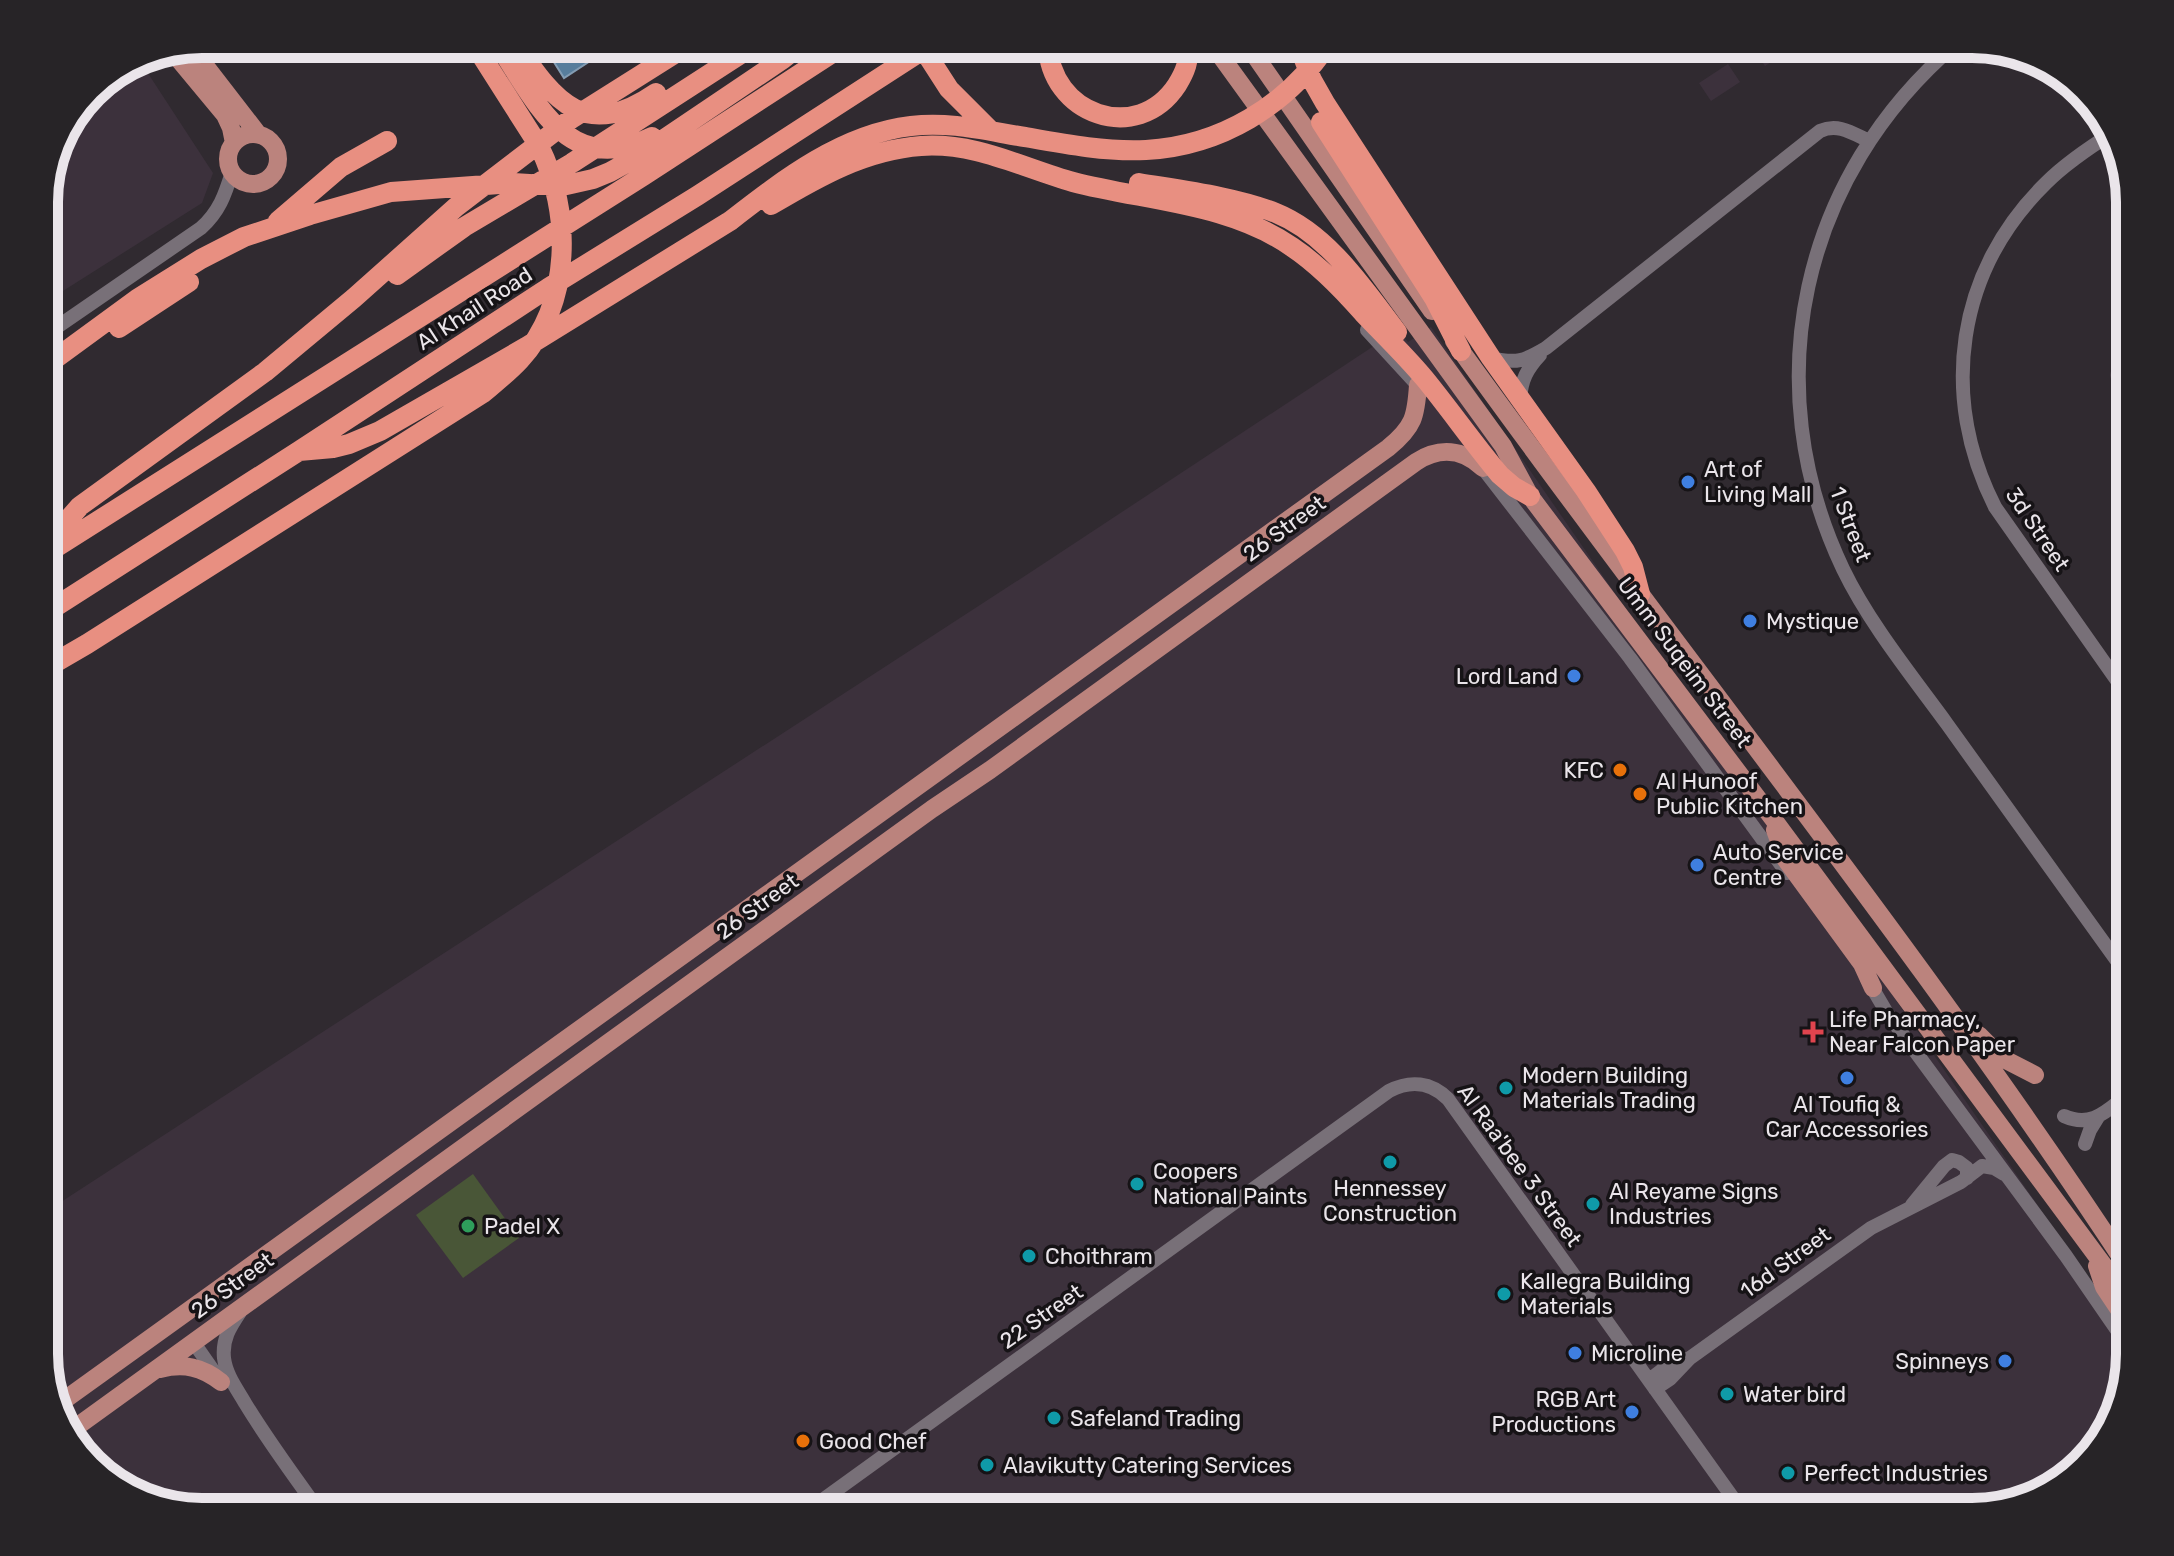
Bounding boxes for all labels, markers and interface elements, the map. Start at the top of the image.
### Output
street label: Al Khail Road [411,261,537,356]
place label: Art of Living Mall [1704,456,1811,508]
marker: Art of Living Mall [1679,473,1697,491]
street label: 3d Street [2000,482,2076,577]
street label: 1 Street [1824,483,1877,566]
street label: 26 Street [1238,489,1331,567]
street label: Umm Suqeim Street [1612,572,1758,753]
place label: Mystique [1766,608,1859,635]
marker: Mystique [1741,612,1759,630]
place label: Lord Land [1456,663,1558,690]
marker: Lord Land [1565,667,1583,685]
place label: KFC [1563,757,1604,784]
marker: KFC [1611,761,1629,779]
place label: Al Hunoof Public Kitchen [1656,768,1803,820]
marker: Al Hunoof Public Kitchen [1631,785,1649,803]
place label: Auto Service Centre [1713,839,1844,891]
marker: Auto Service Centre [1688,856,1706,874]
street label: 26 Street [711,867,804,945]
place label: Life Pharmacy, Near Falcon Paper [1829,1006,2016,1058]
marker: Life Pharmacy, Near Falcon Paper [1804,1023,1822,1041]
place label: Modern Building Materials Trading [1522,1062,1696,1114]
marker: Al Toufiq & Car Accessories [1838,1069,1856,1087]
street label: Al Raa'bee 3 Street [1452,1079,1588,1252]
marker: Modern Building Materials Trading [1497,1079,1515,1097]
place label: Al Toufiq & Car Accessories [1766,1091,1928,1143]
marker: Hennessey Construction [1381,1153,1399,1171]
place label: Coopers National Paints [1153,1158,1307,1210]
marker: Coopers National Paints [1128,1175,1146,1193]
place label: Hennessey Construction [1323,1175,1457,1227]
place label: Al Reyame Signs Industries [1609,1178,1778,1230]
marker: Al Reyame Signs Industries [1584,1195,1602,1213]
place label: Padel X [484,1213,560,1240]
marker: Padel X [459,1217,477,1235]
street label: 16d Street [1735,1220,1836,1304]
place label: Choithram [1045,1243,1153,1270]
street label: 26 Street [186,1246,279,1324]
marker: Choithram [1020,1247,1038,1265]
place label: Kallegra Building Materials [1520,1268,1691,1320]
street label: 22 Street [995,1278,1088,1355]
marker: Kallegra Building Materials [1495,1285,1513,1303]
place label: Microline [1591,1340,1683,1367]
marker: Microline [1566,1344,1584,1362]
place label: Spinneys [1895,1348,1989,1375]
marker: Spinneys [1996,1352,2014,1370]
place label: Water bird [1743,1381,1846,1408]
marker: Water bird [1718,1385,1736,1403]
place label: RGB Art Productions [1492,1386,1616,1438]
marker: RGB Art Productions [1623,1403,1641,1421]
place label: Safeland Trading [1070,1405,1241,1432]
marker: Safeland Trading [1045,1409,1063,1427]
place label: Good Chef [819,1428,927,1455]
marker: Good Chef [794,1432,812,1450]
place label: Alavikutty Catering Services [1003,1452,1292,1479]
marker: Alavikutty Catering Services [978,1456,996,1474]
place label: Perfect Industries [1804,1460,1988,1487]
marker: Perfect Industries [1779,1464,1797,1482]

